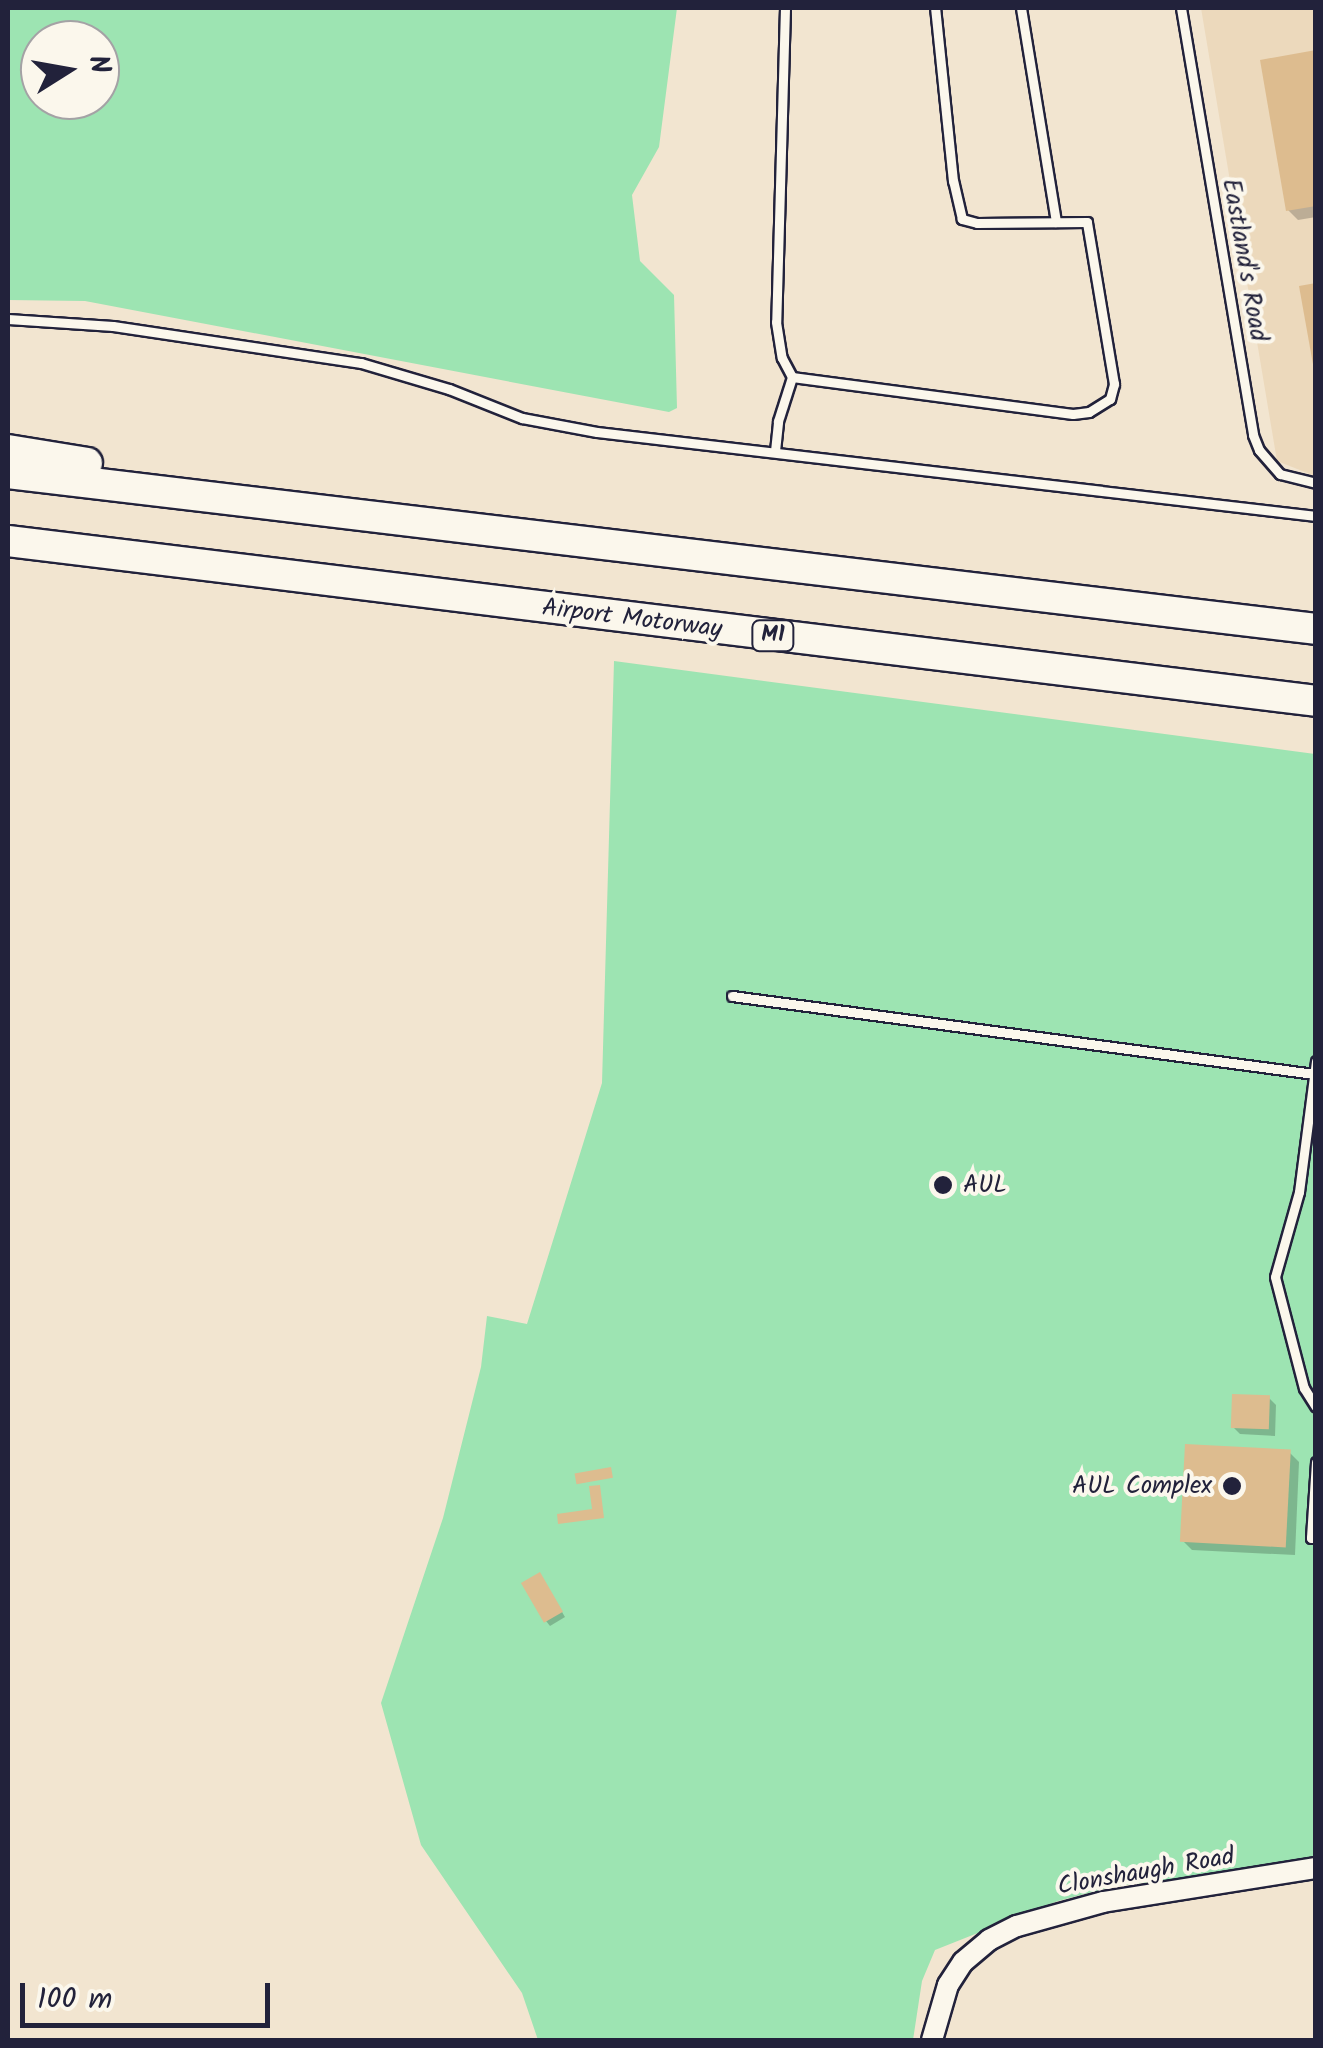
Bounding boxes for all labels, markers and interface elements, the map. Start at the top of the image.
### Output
north arrow [20,20,120,120]
text: N [74,52,122,78]
street label: Eastland's Road [1215,176,1273,344]
street label: Airport Motorway [540,593,724,645]
road number: M1 [750,619,796,653]
place label: AUL [963,1170,1007,1200]
marker: AUL [932,1174,954,1196]
place label: AUL Complex [1072,1471,1212,1501]
marker: AUL Complex [1221,1475,1243,1497]
street label: Clonshaugh Road [1055,1842,1237,1902]
scale bar [25,1963,275,2025]
text: 100 m [37,1976,112,2024]

